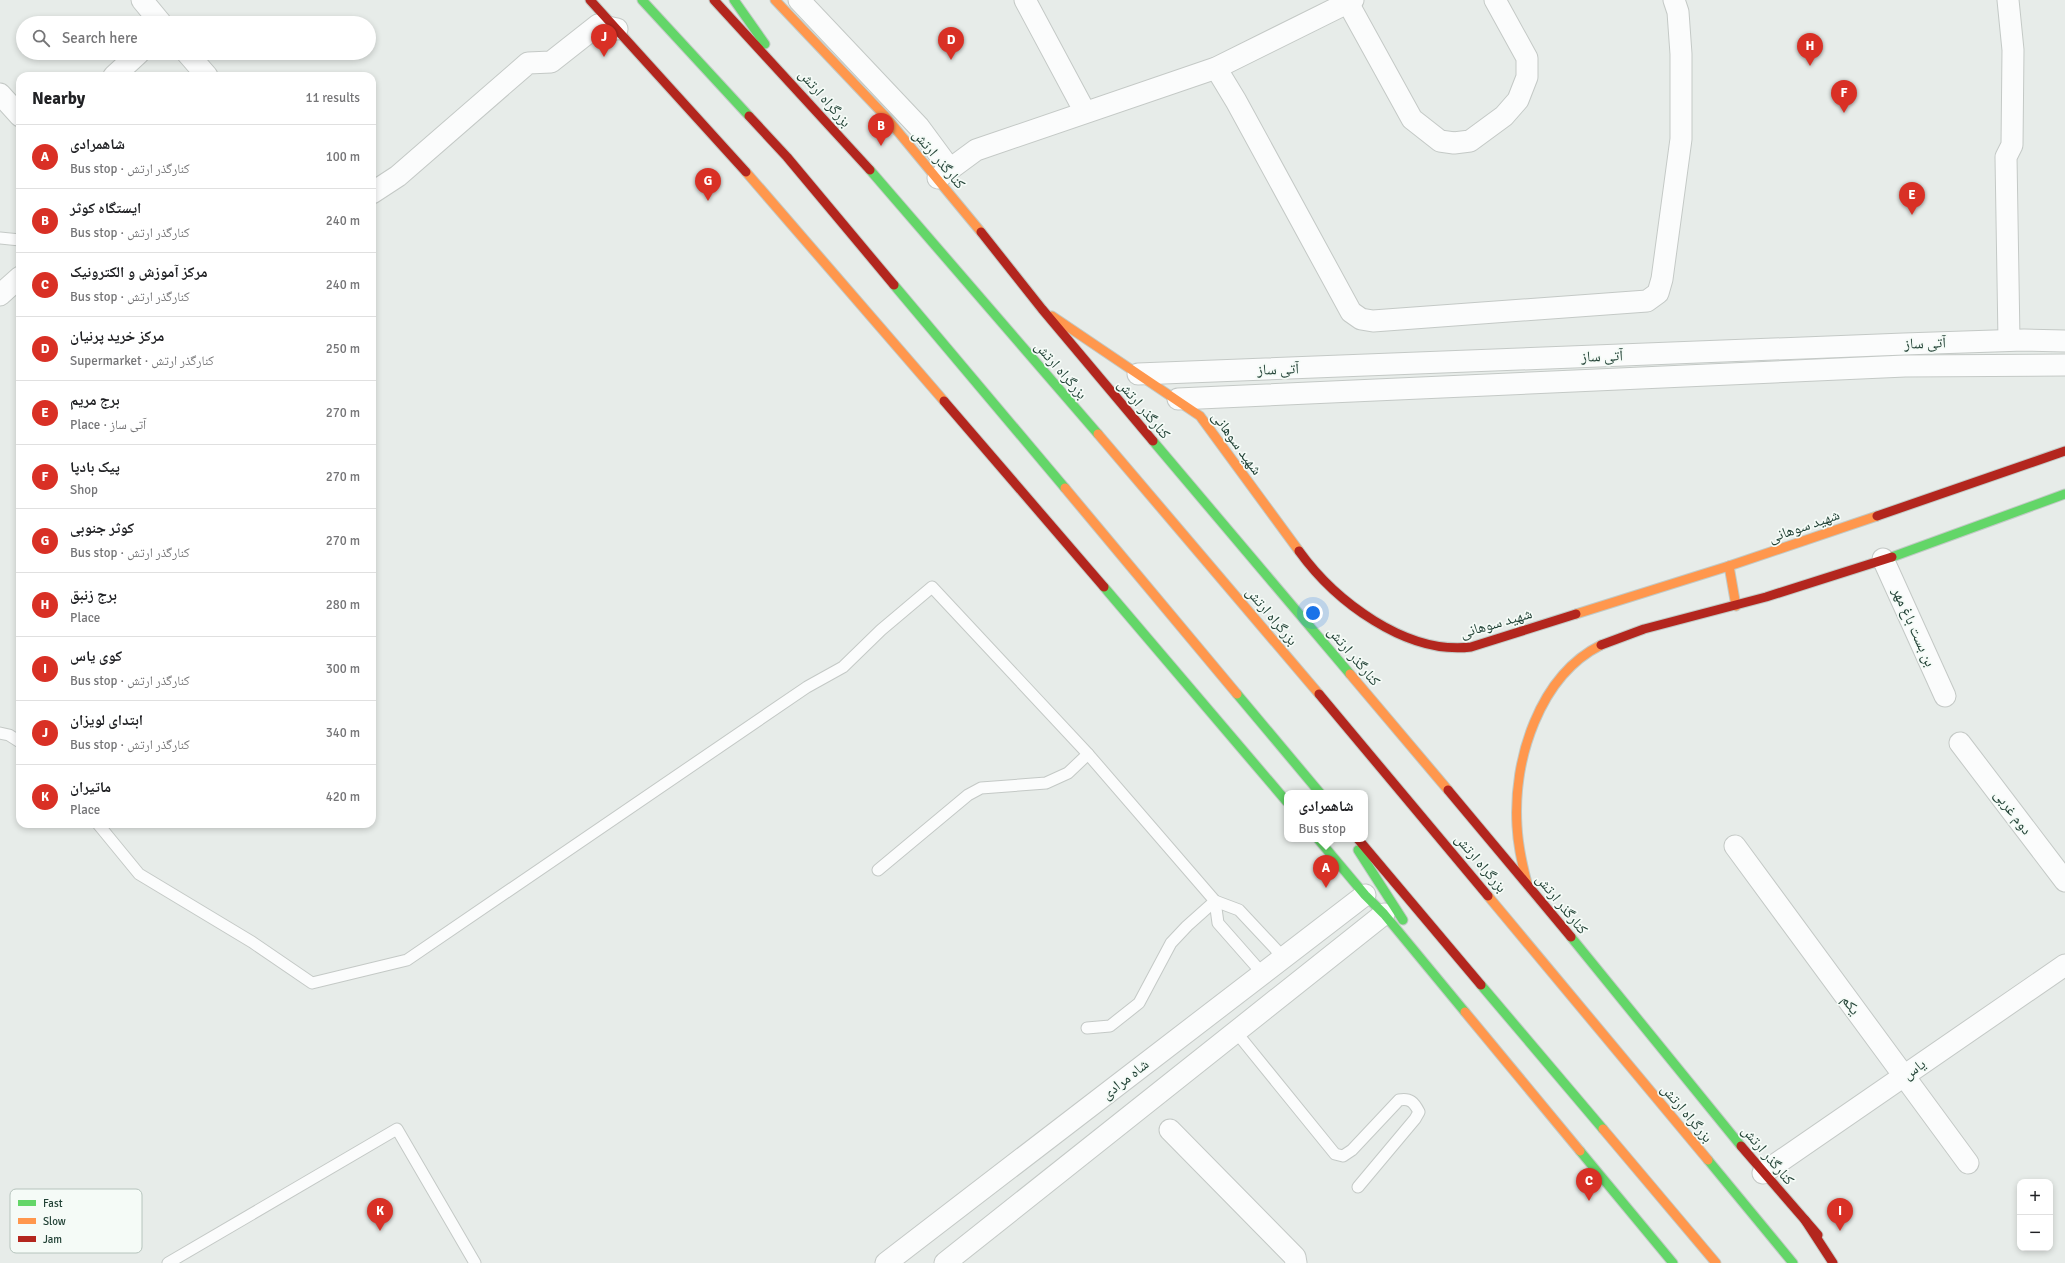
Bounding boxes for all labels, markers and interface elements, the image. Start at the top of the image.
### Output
search box [16,16,376,60]
pin: J [591,24,617,57]
icon: search [30,27,52,49]
pin: D [938,27,964,60]
text: Search here [62,29,138,47]
pin: H [1797,33,1823,66]
street label: بزرگراه ارتش [794,65,855,131]
pin: F [1831,80,1857,113]
text: Nearby [32,88,85,109]
text: 11 results [305,90,360,106]
pin: B [868,113,894,146]
street label: کنارگذر ارتش [908,125,969,193]
text: شاهمرادی [70,135,125,153]
text: A [41,149,49,165]
text: 100 m [326,149,360,165]
text: Bus stop · کنارگذر ارتش [70,161,190,177]
pin: G [695,168,721,201]
pin: E [1899,182,1925,215]
text: ایستگاه کوثر [70,199,141,217]
text: B [41,213,49,229]
text: 240 m [326,213,360,229]
text: Bus stop · کنارگذر ارتش [70,225,190,241]
text: مرکز آموزش و الکترونیک [70,263,208,281]
text: C [41,277,49,293]
text: 240 m [326,277,360,293]
text: Bus stop · کنارگذر ارتش [70,289,190,305]
text: مرکز خرید پرنیان [70,327,164,345]
street label: آتی ساز [1903,333,1947,354]
street label: بزرگراه ارتش [1030,337,1091,403]
text: D [41,341,49,357]
text: 250 m [326,341,360,357]
street label: آتی ساز [1580,346,1624,367]
text: Supermarket · کنارگذر ارتش [70,353,214,369]
street label: آتی ساز [1256,359,1300,380]
street label: کنارگذر ارتش [1113,375,1174,443]
text: برج مریم [70,391,120,409]
text: E [41,405,49,421]
text: 270 m [326,405,360,421]
street label: شهید سوهانی [1207,408,1266,479]
text: Place · آتی ساز [70,417,146,433]
text: پیک بادپا [70,458,120,476]
text: F [42,469,48,485]
text: 270 m [326,469,360,485]
text: Shop [70,482,98,498]
street label: شهید سوهانی [1766,505,1842,548]
text: کوثر جنوبی [70,519,134,537]
text: G [41,533,49,549]
text: 270 m [326,533,360,549]
text: Bus stop · کنارگذر ارتش [70,545,190,561]
street label: بزرگراه ارتش [1242,583,1302,650]
street label: بن بست باغ مهر [1887,584,1939,670]
text: برج زنبق [70,586,117,604]
text: H [41,597,49,613]
text: 280 m [326,597,360,613]
your location [1303,603,1323,623]
street label: شهید سوهانی [1458,604,1535,643]
text: Place [70,610,100,626]
street label: کنارگذر ارتش [1323,622,1384,690]
text: کوی یاس [70,647,122,665]
text: I [43,661,47,677]
text: 300 m [326,661,360,677]
text: Bus stop · کنارگذر ارتش [70,673,190,689]
text: ابتدای لویزان [70,711,143,729]
text: J [42,725,48,741]
text: 340 m [326,725,360,741]
text: Bus stop · کنارگذر ارتش [70,737,190,753]
text: ماتیران [70,778,111,796]
street label: دوم غربی [1989,786,2036,839]
text: K [41,789,49,805]
text: 420 m [326,789,360,805]
popup [1284,790,1368,842]
text: شاهمرادی [1298,797,1354,815]
text: Place [70,802,100,818]
text: Bus stop [1298,821,1346,837]
street label: بزرگراه ارتش [1451,830,1511,897]
pin: A [1313,855,1339,888]
street label: کنارگذر ارتش [1531,870,1592,938]
street label: یکم [1837,992,1864,1019]
street label: شاه مرادی [1098,1055,1153,1104]
street label: یاس [1899,1055,1930,1084]
street label: بزرگراه ارتش [1657,1080,1717,1147]
street label: کنارگذر ارتش [1737,1121,1798,1189]
pin: C [1576,1168,1602,1201]
map controls [2017,1179,2053,1251]
button: + [2017,1179,2053,1215]
legend [10,1189,142,1253]
text: Fast [43,1197,63,1210]
pin: K [367,1198,393,1231]
pin: I [1827,1198,1853,1231]
text: Slow [43,1215,66,1228]
button: − [2017,1215,2053,1251]
text: Jam [43,1233,62,1246]

